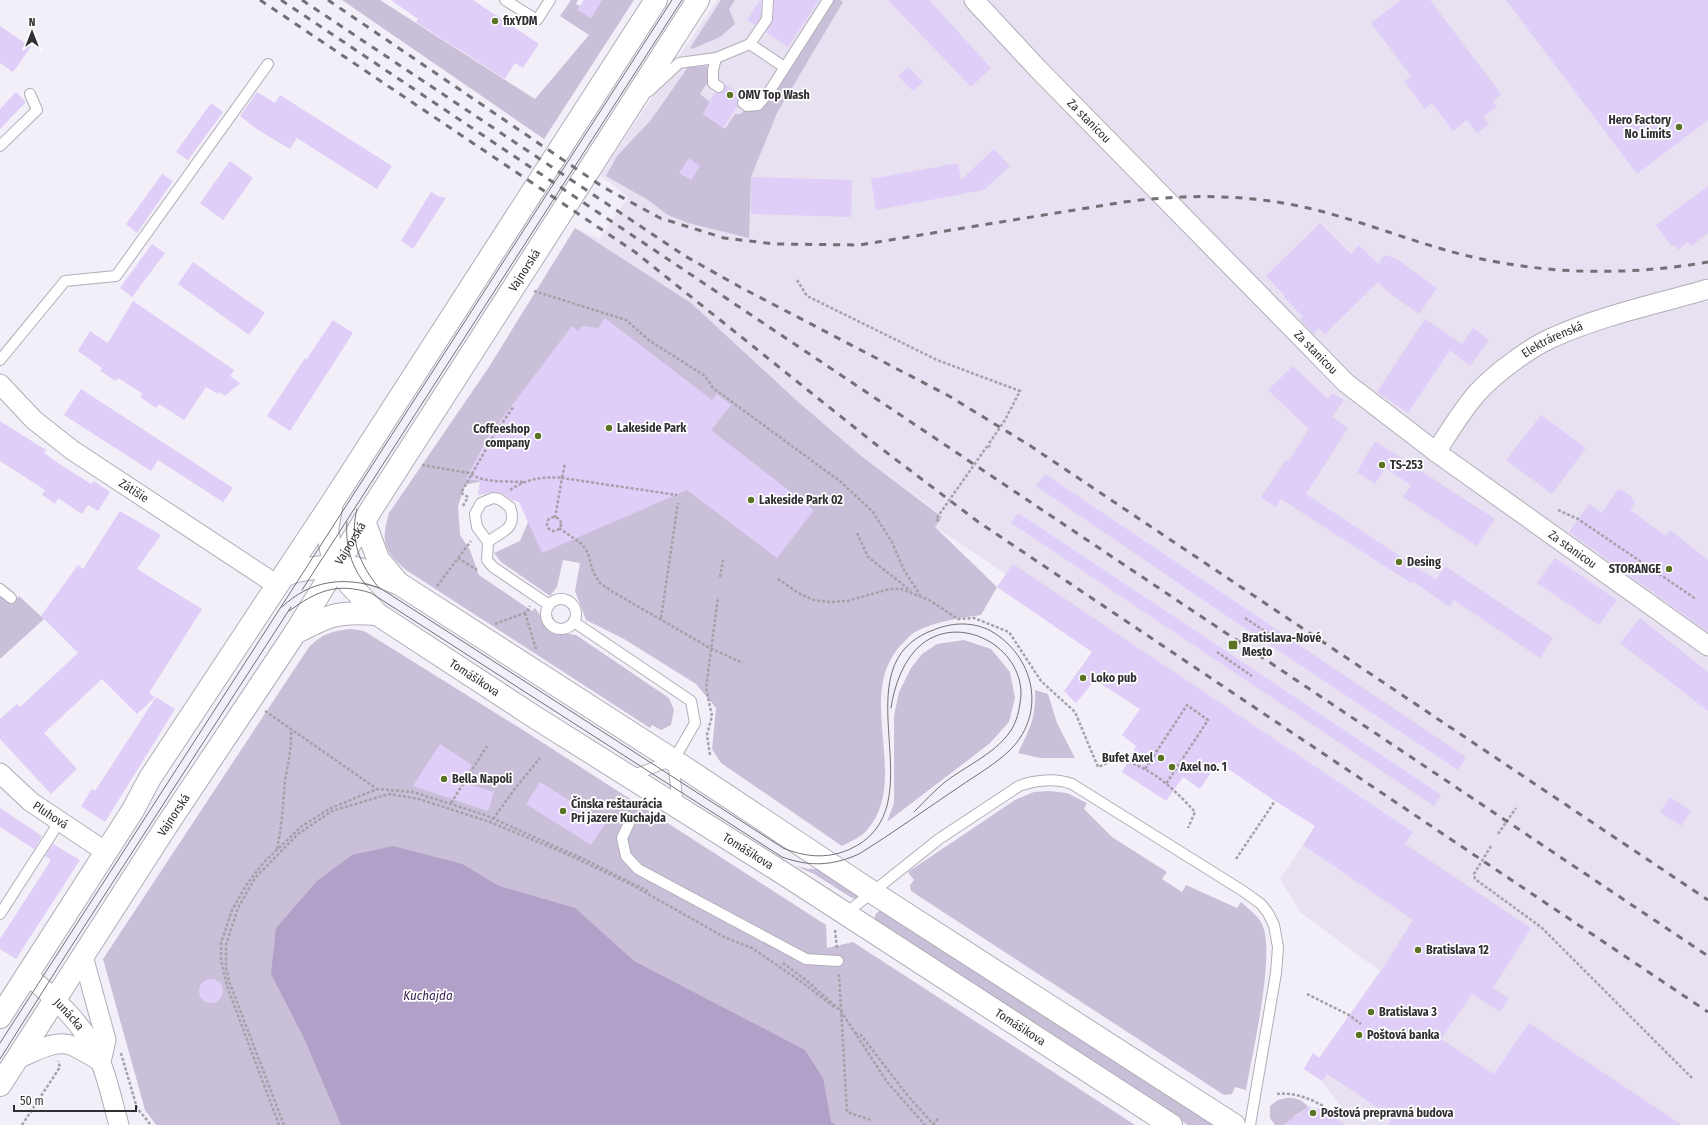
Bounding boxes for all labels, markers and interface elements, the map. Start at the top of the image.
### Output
north arrow [12,12,52,52]
place label: fixYDM [503,14,538,28]
text: N [29,16,35,29]
marker: fixYDM [490,16,500,26]
place label: OMV Top Wash [738,88,810,102]
marker: OMV Top Wash [725,90,735,100]
street label: Za stanicou [1064,96,1114,146]
place label: Hero Factory No Limits [1608,113,1672,141]
marker: Hero Factory No Limits [1674,122,1684,132]
street label: Vajnorská [506,246,543,294]
street label: Elektrárenská [1519,319,1585,360]
street label: Za stanicou [1291,327,1341,377]
place label: Lakeside Park [617,421,687,435]
place label: Coffeeshop company [473,422,530,450]
marker: Lakeside Park [604,423,614,433]
marker: Coffeeshop company [533,431,543,441]
place label: TS-253 [1390,458,1423,472]
marker: TS-253 [1377,460,1387,470]
street label: Zátišie [116,476,151,506]
place label: Lakeside Park 02 [759,493,843,507]
marker: Lakeside Park 02 [746,495,756,505]
street label: Vajnorská [332,519,369,567]
street label: Za stanicou [1546,527,1599,571]
place label: Desing [1407,555,1441,569]
marker: Desing [1394,557,1404,567]
place label: STORANGE [1609,562,1661,576]
marker: STORANGE [1664,564,1674,574]
place label: Bratislava-Nové Mesto [1242,631,1321,659]
marker: Bratislava-Nové Mesto [1227,639,1239,651]
street label: Tomášikova [447,656,502,699]
place label: Loko pub [1091,671,1137,685]
marker: Loko pub [1078,673,1088,683]
place label: Bufet Axel [1102,751,1154,765]
marker: Bufet Axel [1156,753,1166,763]
place label: Axel no. 1 [1179,760,1227,774]
marker: Axel no. 1 [1167,762,1177,772]
place label: Bella Napoli [452,772,512,786]
marker: Bella Napoli [439,774,449,784]
street label: Vajnorská [155,791,193,839]
place label: Čínska reštaurácia Pri jazere Kuchajda [571,795,666,825]
street label: Pluhová [30,798,71,832]
marker: Čínska reštaurácia Pri jazere Kuchajda [558,806,568,816]
street label: Tomášikova [720,830,776,873]
place label: Bratislava 12 [1426,943,1489,957]
marker: Bratislava 12 [1413,945,1423,955]
water label: Kuchajda [403,988,453,1003]
street label: Junácka [51,995,87,1033]
place label: Bratislava 3 [1379,1005,1437,1019]
street label: Tomášikova [992,1006,1048,1049]
marker: Bratislava 3 [1366,1007,1376,1017]
place label: Poštová banka [1367,1028,1440,1042]
marker: Poštová banka [1354,1030,1364,1040]
scale bar [14,1087,136,1113]
text: 50 m [20,1094,44,1108]
place label: Poštová prepravná budova [1321,1106,1453,1120]
marker: Poštová prepravná budova [1308,1108,1318,1118]

